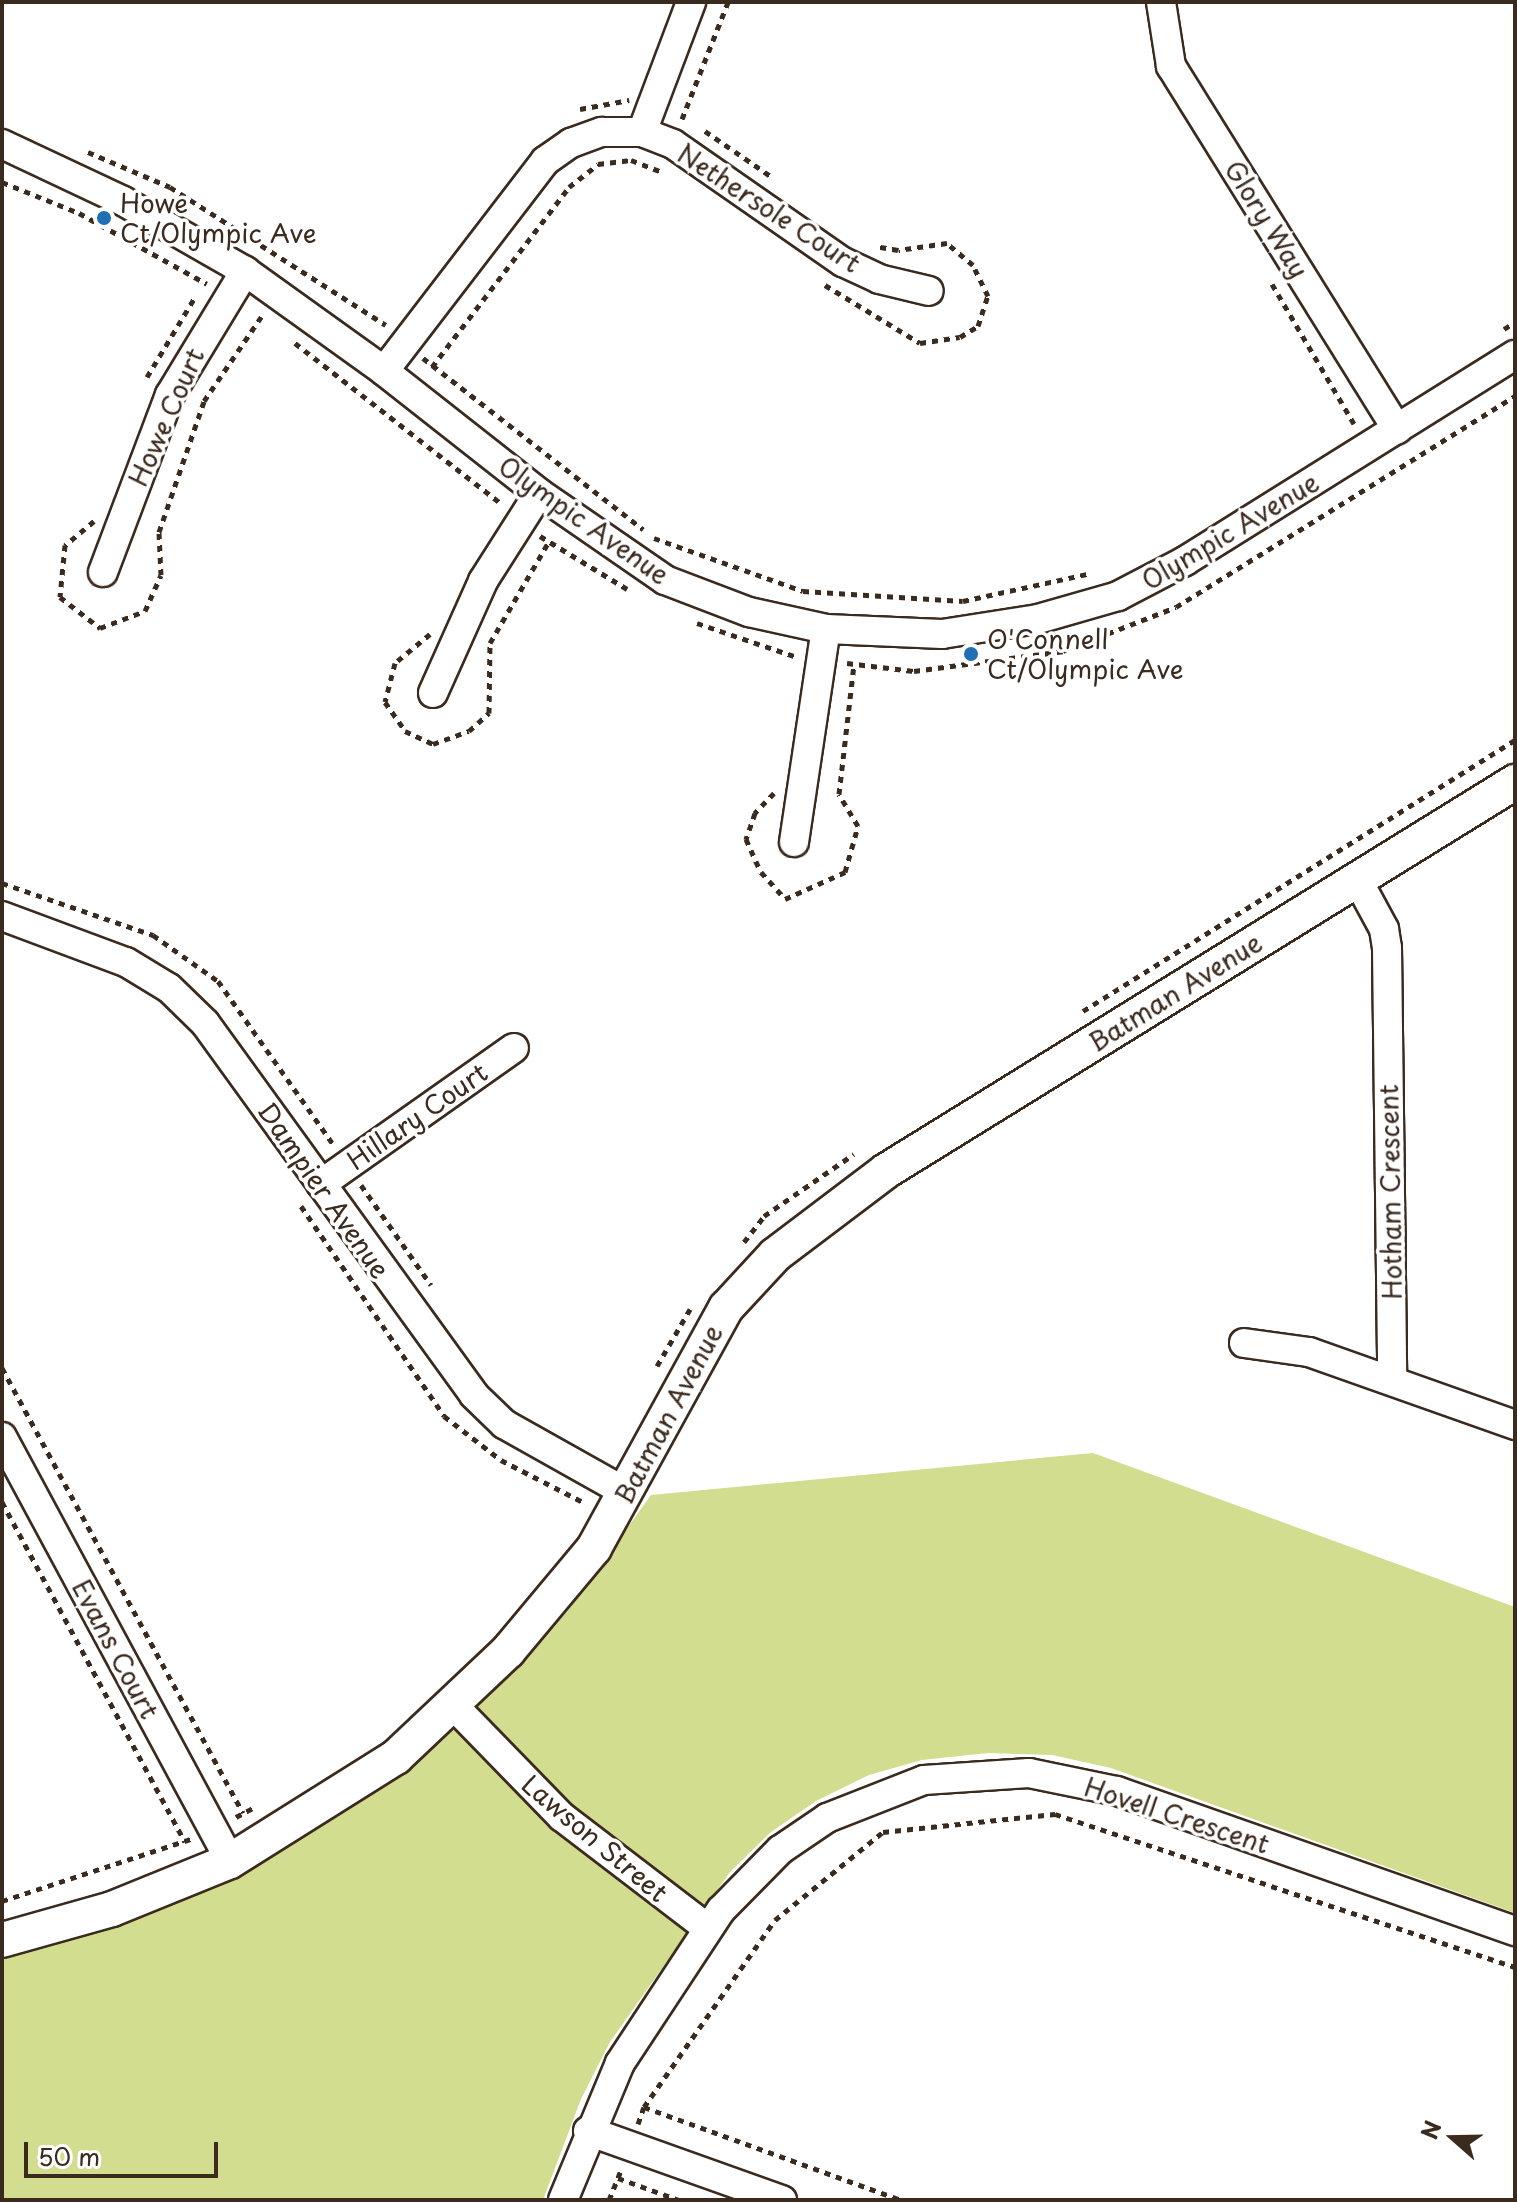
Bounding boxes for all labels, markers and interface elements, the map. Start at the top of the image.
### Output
street label: Nethersole Court [671,137,867,279]
street label: Glory Way [1219,155,1315,283]
place label: Howe Ct/Olympic Ave [120,187,316,248]
marker: Howe Ct/Olympic Ave [95,209,113,227]
street label: Howe Court [122,343,210,491]
street label: Olympic Avenue [494,450,674,590]
street label: Olympic Avenue [1137,466,1323,596]
place label: O'Connell Ct/Olympic Ave [987,623,1183,684]
marker: O'Connell Ct/Olympic Ave [962,645,980,663]
street label: Batman Avenue [1083,926,1267,1058]
street label: Hillary Court [341,1056,493,1176]
street label: Hotham Crescent [1373,1083,1407,1301]
street label: Dampier Avenue [252,1096,396,1284]
street label: Batman Avenue [608,1319,728,1509]
street label: Evans Court [67,1575,165,1723]
street label: Lawson Street [516,1768,674,1908]
street label: Hovell Crescent [1080,1770,1274,1860]
north arrow [1413,2098,1493,2178]
text: N [1411,2116,1448,2143]
scale bar [28,2126,222,2176]
text: 50 m [38,2138,100,2174]

